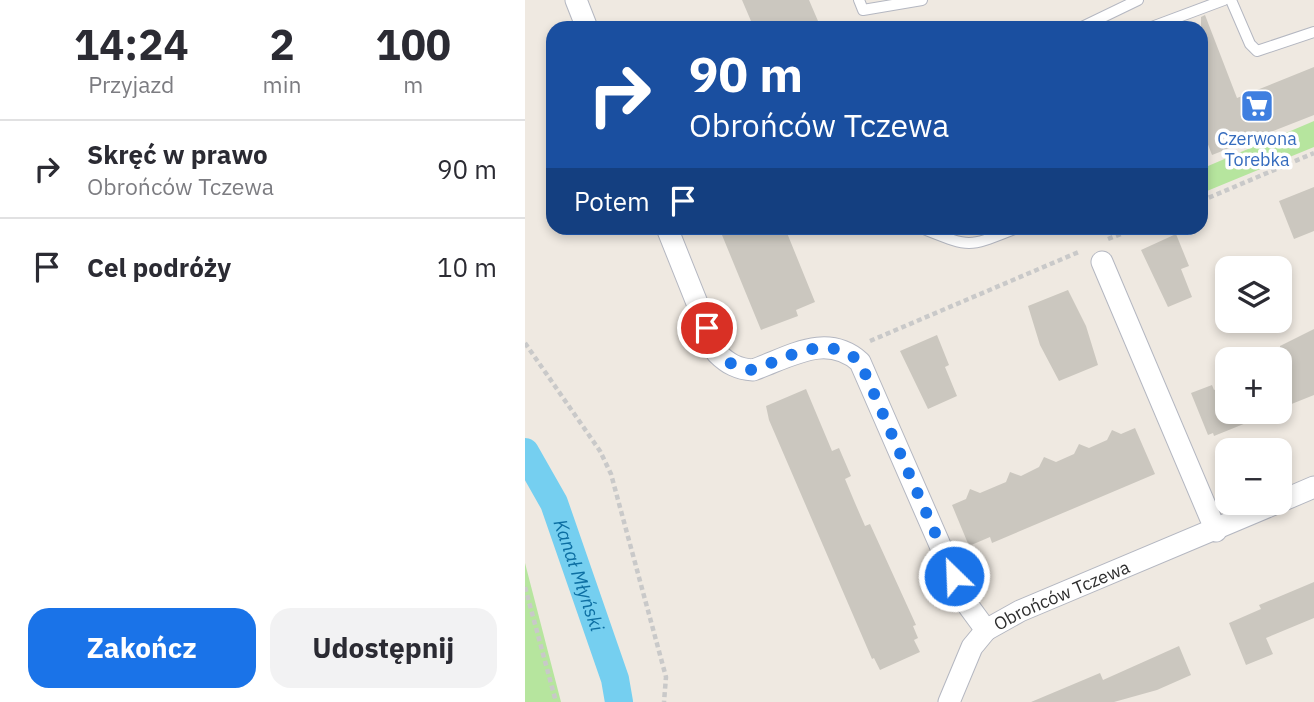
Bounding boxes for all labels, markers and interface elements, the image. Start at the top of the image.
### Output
text: 14:24 [74,17,189,72]
text: 2 [269,17,295,72]
text: 100 [375,17,451,72]
text: 90 m [689,42,803,105]
icon: right [574,49,665,140]
text: Przyjazd [88,69,174,99]
text: min [263,69,301,99]
text: m [403,69,423,99]
supermarket icon: Czerwona Torebka [1238,87,1276,125]
text: Obrońców Tczewa [689,104,949,146]
place label: Czerwona Torebka [1217,127,1297,171]
text: Skręć w prawo [87,137,268,171]
icon: right [28,150,66,188]
text: 90 m [437,152,497,186]
text: Obrońców Tczewa [87,171,274,201]
icon: arrive [664,182,702,220]
text: Potem [574,184,650,218]
icon: arrive [28,248,66,286]
text: Cel podróży [87,250,231,284]
text: 10 m [437,250,497,284]
map controls [1215,256,1292,515]
button: layers [1215,256,1292,333]
pin [677,298,737,358]
icon: arrive [688,309,726,347]
button: + [1215,347,1292,424]
button: − [1215,438,1292,515]
water label: Kanał Młyński [548,516,610,635]
position arrow [917,539,991,613]
street label: Obrońców Tczewa [989,555,1133,635]
button: Zakończ [28,608,256,688]
button: Udostępnij [270,608,497,688]

